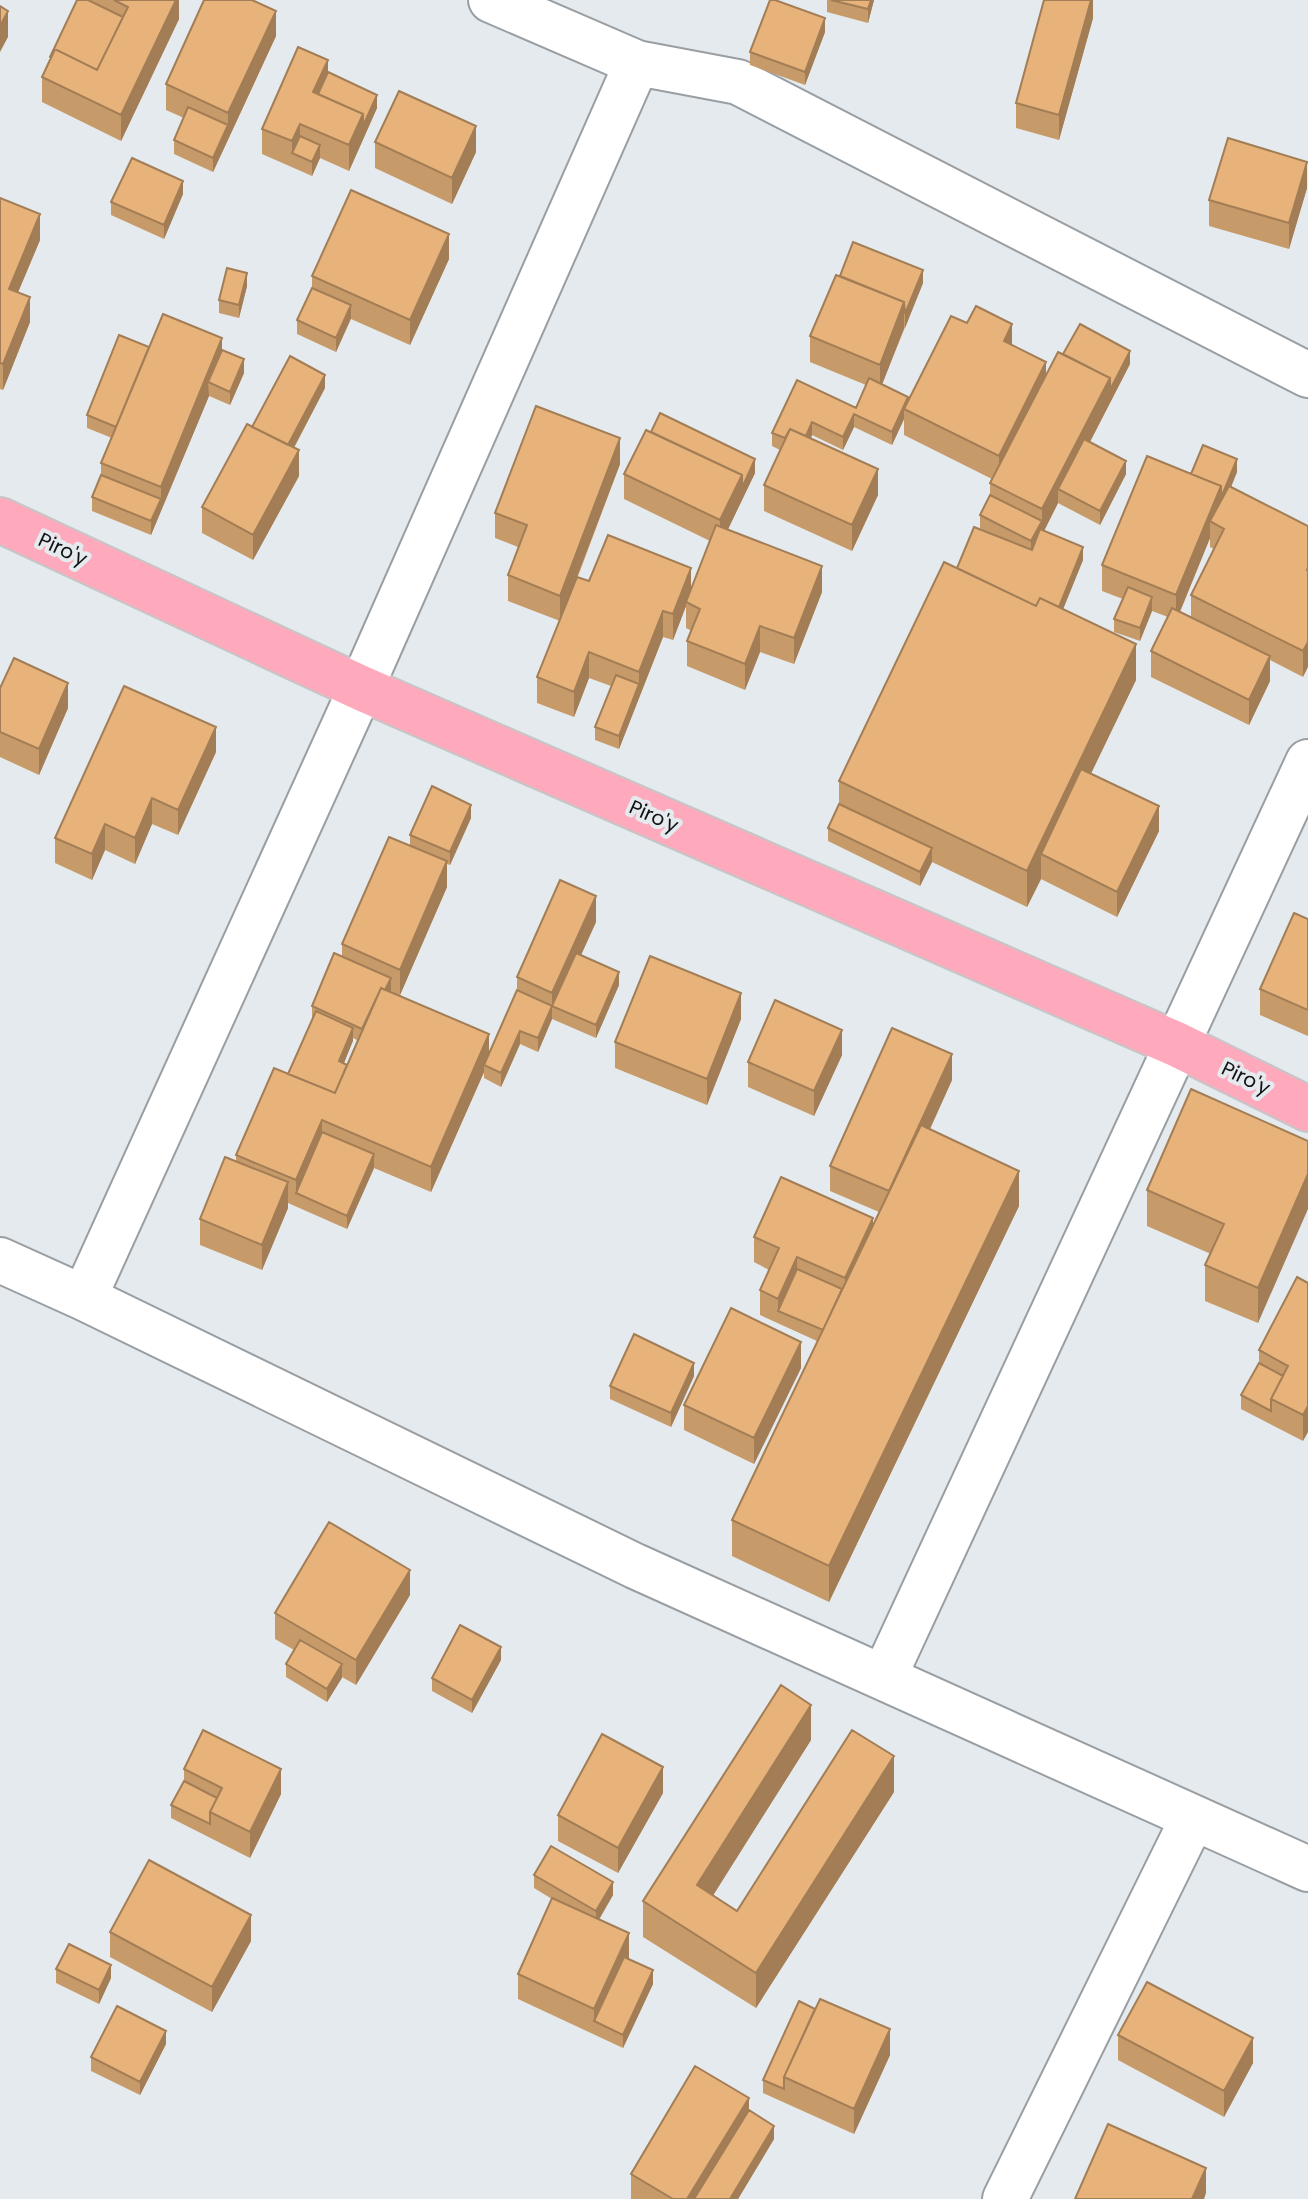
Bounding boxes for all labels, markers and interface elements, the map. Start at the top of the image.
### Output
street label: Piro'y [34,525,92,573]
street label: Piro'y [625,793,683,839]
street label: Piro'y [1217,1054,1275,1102]

